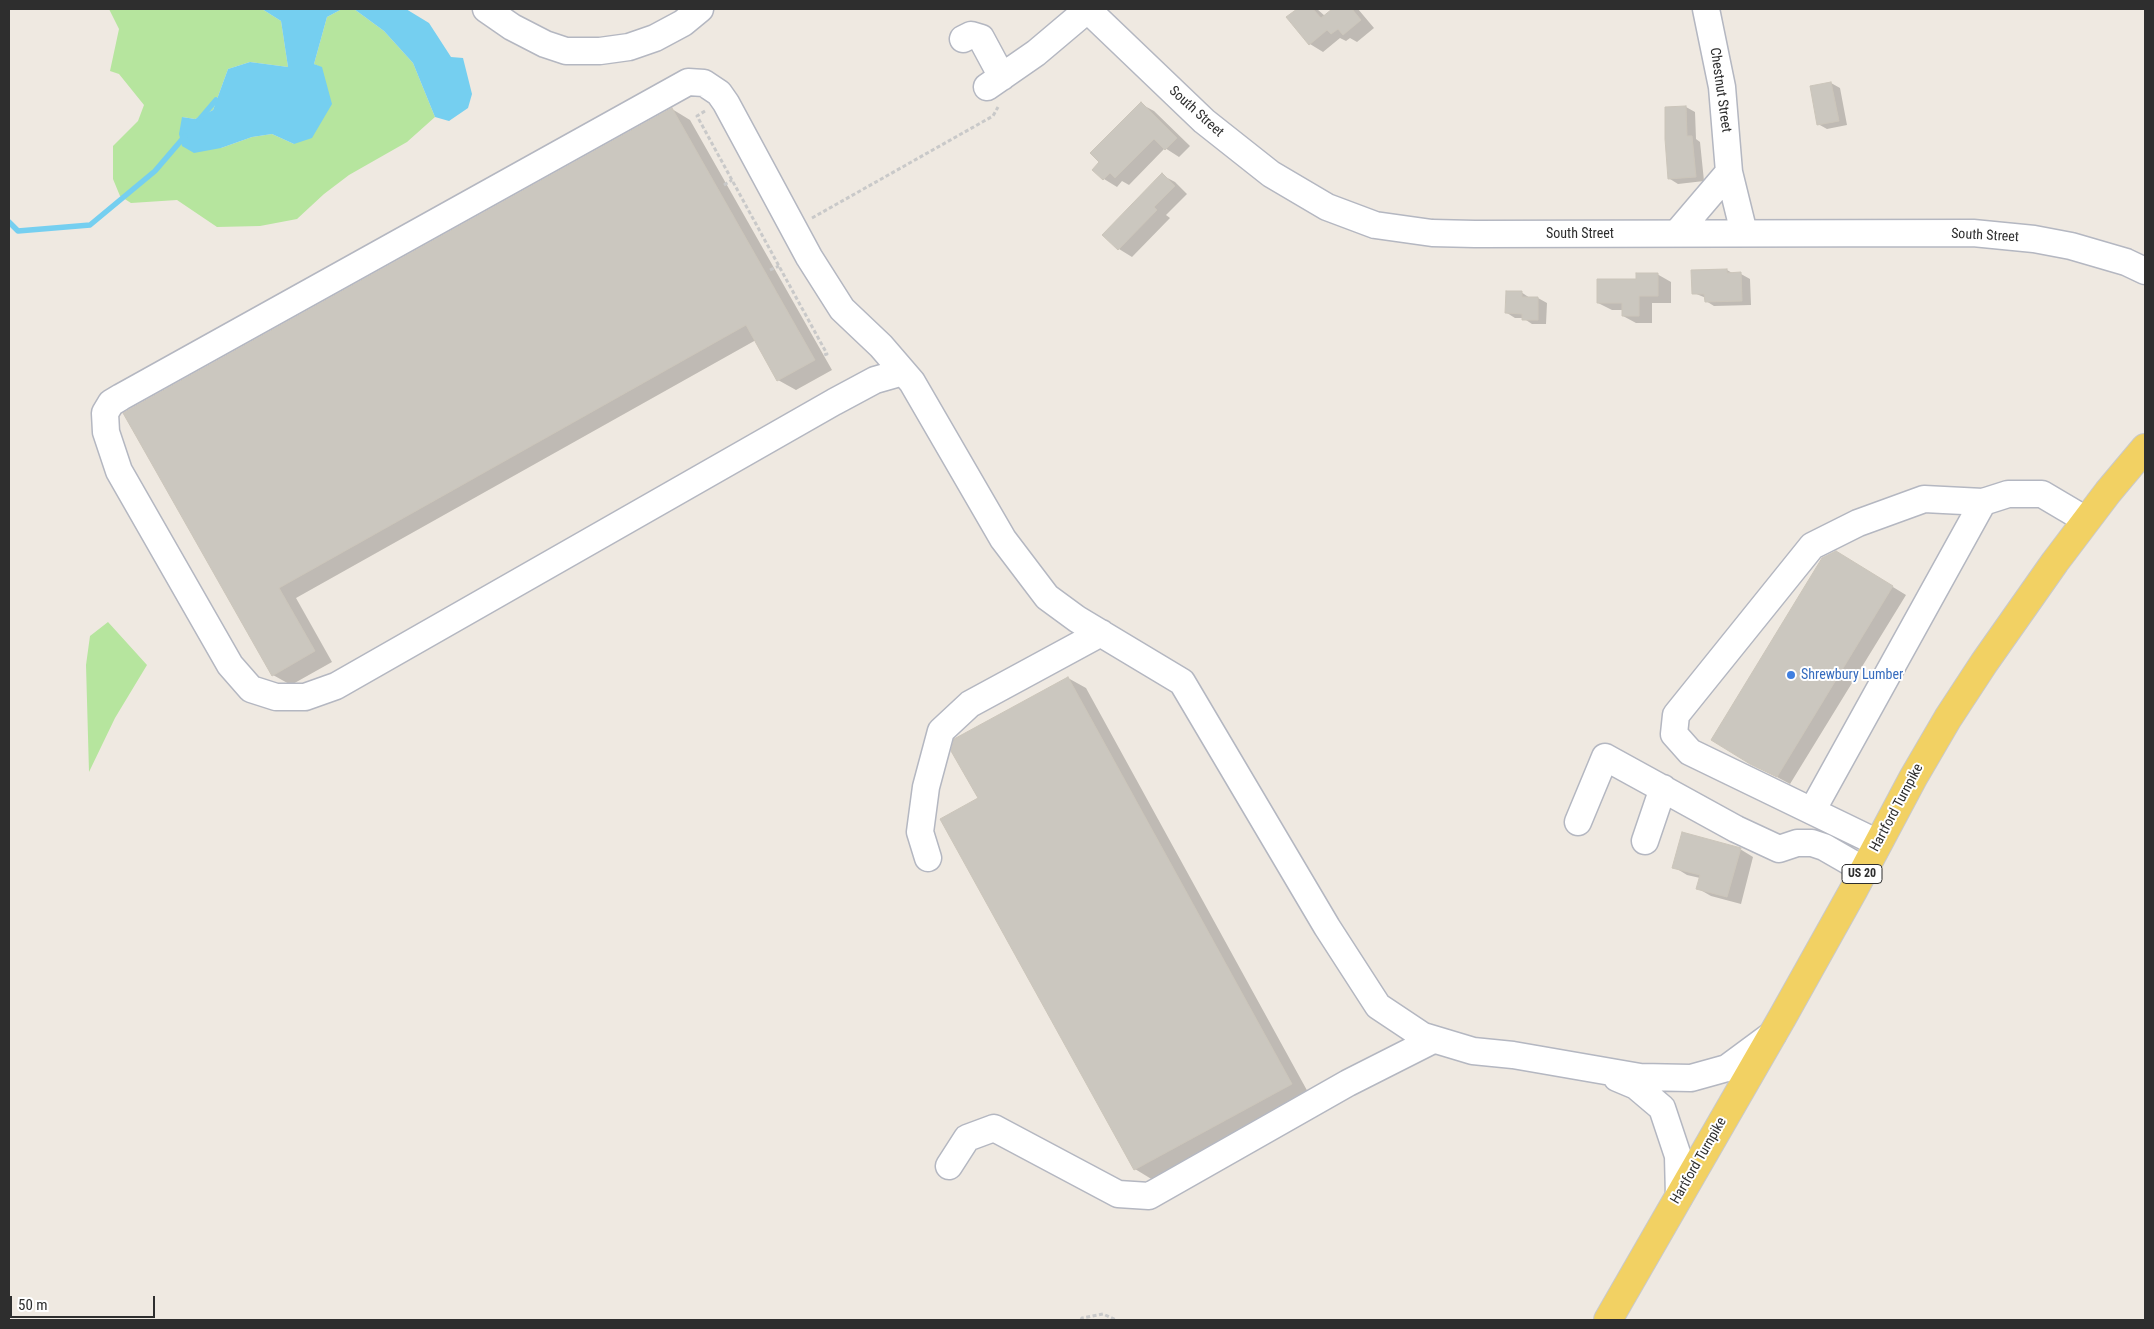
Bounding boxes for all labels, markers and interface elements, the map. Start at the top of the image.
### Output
street label: Chestnut Street [1706,46,1734,134]
street label: South Street [1165,83,1227,141]
street label: South Street [1546,226,1614,242]
street label: South Street [1951,226,2019,246]
place label: Shrewbury Lumber [1801,667,1903,683]
marker: Shrewbury Lumber [1785,669,1797,681]
street label: Hartford Turnpike [1867,761,1927,855]
road number: US 20 [1842,864,1882,884]
street label: Hartford Turnpike [1667,1115,1731,1207]
scale bar [12,1286,158,1318]
text: 50 m [18,1296,48,1314]

